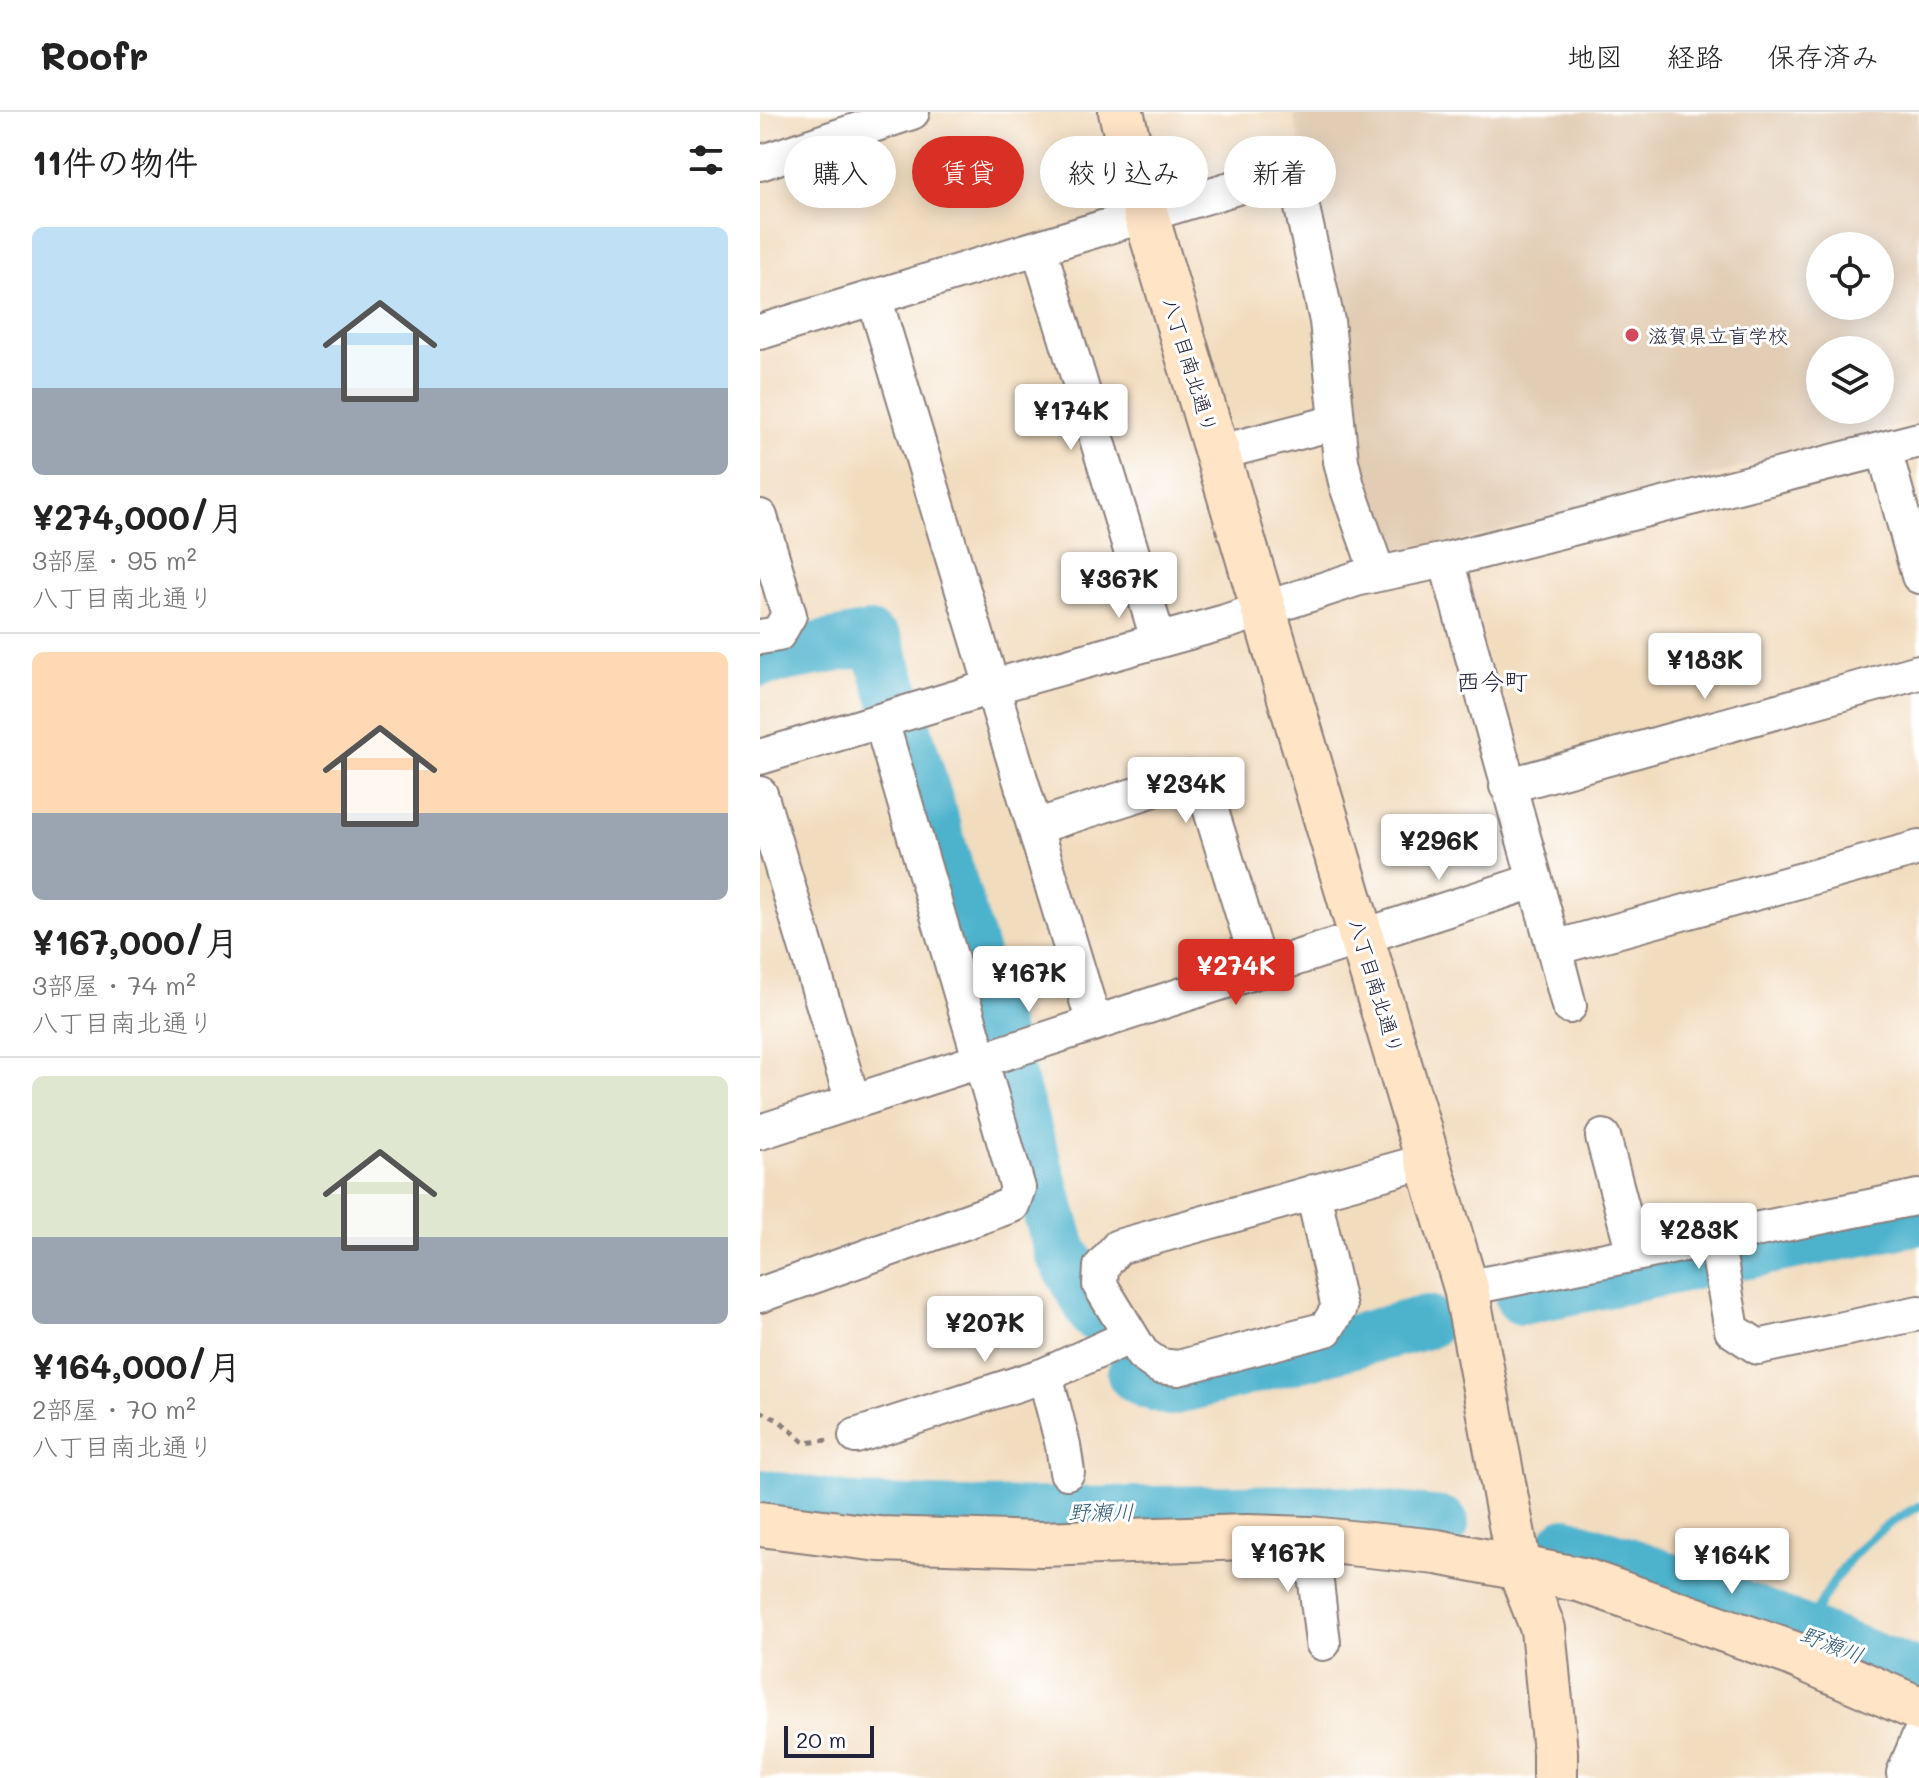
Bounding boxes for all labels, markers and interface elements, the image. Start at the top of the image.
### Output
text: Roofr [40,30,149,80]
text: 地図 [1567,38,1623,74]
text: 経路 [1667,38,1723,74]
text: 保存済み [1767,38,1879,74]
chip: 購入 [784,136,896,208]
chip: 賃貸 [912,136,1024,208]
chip: 絞り込み [1040,136,1208,208]
chip: 新着 [1224,136,1336,208]
icon: filters [684,138,728,182]
text: 11件の物件 [32,139,198,184]
map controls [1806,232,1894,424]
button: locate [1806,232,1894,320]
icon: home [308,279,452,423]
street label: 八丁目南北通り [1158,294,1224,436]
place label: 滋賀県立盲学校 [1648,322,1788,348]
marker: 滋賀県立盲学校 [1623,326,1641,344]
button: layers [1806,336,1894,424]
pin: ¥174K [1015,384,1127,452]
text: ¥174K [1033,393,1109,427]
text: ¥274,000/月 [32,494,244,539]
text: 3部屋 · 95 m² [32,543,197,577]
pin: ¥367K [1063,552,1175,620]
text: ¥367K [1079,561,1159,595]
text: 八丁目南北通り [32,580,214,614]
pin: ¥183K [1649,633,1761,701]
text: ¥183K [1666,642,1744,676]
district label: 西今町 [1456,665,1528,696]
icon: home [308,704,452,848]
pin: ¥234K [1130,757,1242,825]
text: ¥234K [1146,766,1226,800]
pin: ¥296K [1383,814,1495,882]
text: ¥296K [1399,823,1479,857]
street label: 八丁目南北通り [1344,915,1410,1057]
text: ¥167,000/月 [32,919,239,964]
pin: ¥274K [1180,939,1292,1007]
pin: ¥167K [973,946,1085,1014]
text: ¥274K [1196,948,1276,982]
text: ¥167K [991,955,1067,989]
text: 3部屋 · 74 m² [32,968,196,1002]
text: 八丁目南北通り [32,1005,214,1039]
icon: home [308,1128,452,1272]
pin: ¥283K [1643,1203,1755,1271]
text: ¥283K [1659,1212,1739,1246]
pin: ¥207K [929,1296,1041,1364]
text: ¥207K [945,1305,1025,1339]
text: ¥164,000/月 [32,1343,241,1388]
text: 2部屋 · 70 m² [32,1392,196,1426]
text: 八丁目南北通り [32,1429,214,1463]
water label: 野瀬川 [1068,1497,1134,1526]
pin: ¥167K [1232,1526,1344,1594]
pin: ¥164K [1676,1528,1788,1596]
text: ¥167K [1250,1535,1326,1569]
text: ¥164K [1693,1537,1771,1571]
water label: 野瀬川 [1796,1619,1868,1669]
scale bar [784,1722,874,1758]
text: 20 m [796,1725,846,1754]

